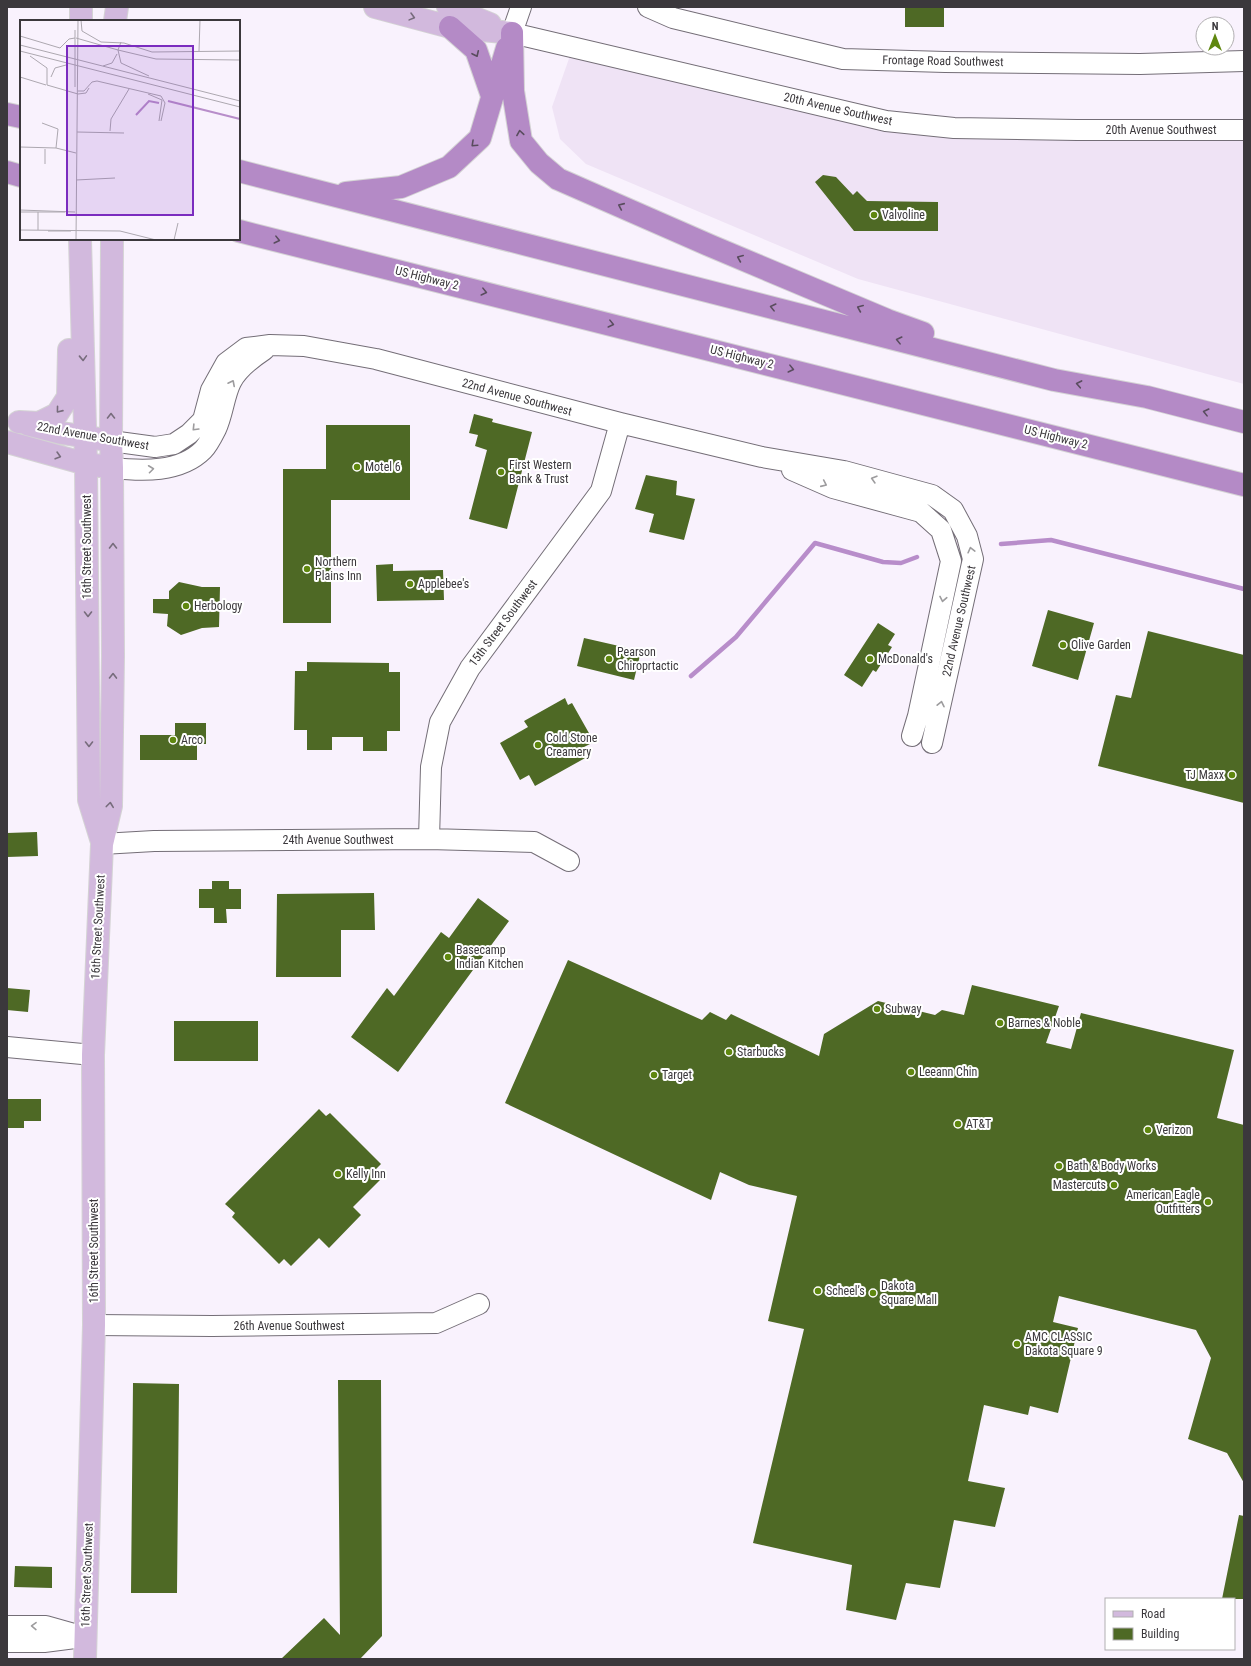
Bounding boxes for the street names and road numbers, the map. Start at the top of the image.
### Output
street label: Frontage Road Southwest [882,53,1004,69]
street label: 20th Avenue Southwest [782,90,894,128]
street label: 20th Avenue Southwest [1105,123,1217,137]
street label: US Highway 2 [394,263,460,293]
street label: US Highway 2 [709,342,775,372]
street label: 22nd Avenue Southwest [460,376,574,419]
street label: 22nd Avenue Southwest [36,419,151,453]
street label: US Highway 2 [1023,422,1089,452]
street label: 16th Street Southwest [80,494,94,599]
street label: 22nd Avenue Southwest [939,564,979,678]
street label: 15th Street Southwest [466,577,540,669]
street label: 24th Avenue Southwest [282,833,394,847]
street label: 16th Street Southwest [88,874,108,980]
street label: 16th Street Southwest [87,1198,101,1303]
street label: 26th Avenue Southwest [233,1319,345,1333]
street label: 16th Street Southwest [78,1522,96,1628]

